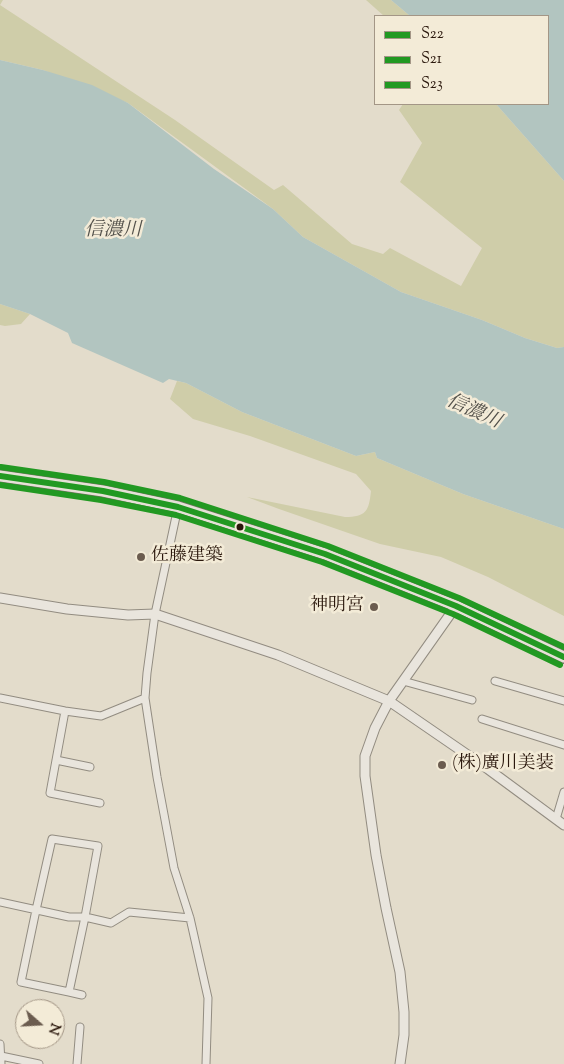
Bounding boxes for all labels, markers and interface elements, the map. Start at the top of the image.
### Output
legend [374,15,549,105]
text: S22 [421,24,444,45]
text: S21 [421,49,442,70]
text: S23 [421,74,443,95]
water label: 信濃川 [85,221,141,243]
water label: 信濃川 [442,391,504,435]
unlabelled marker [235,522,245,532]
place label: 佐藤建築 [151,546,223,568]
marker: 佐藤建築 [135,551,147,563]
place label: 神明宮 [310,596,364,618]
marker: 神明宮 [368,601,380,613]
place label: (株)廣川美装 [452,754,554,776]
marker: (株)廣川美装 [436,759,448,771]
north arrow [15,999,65,1049]
text: N [42,1020,65,1037]

